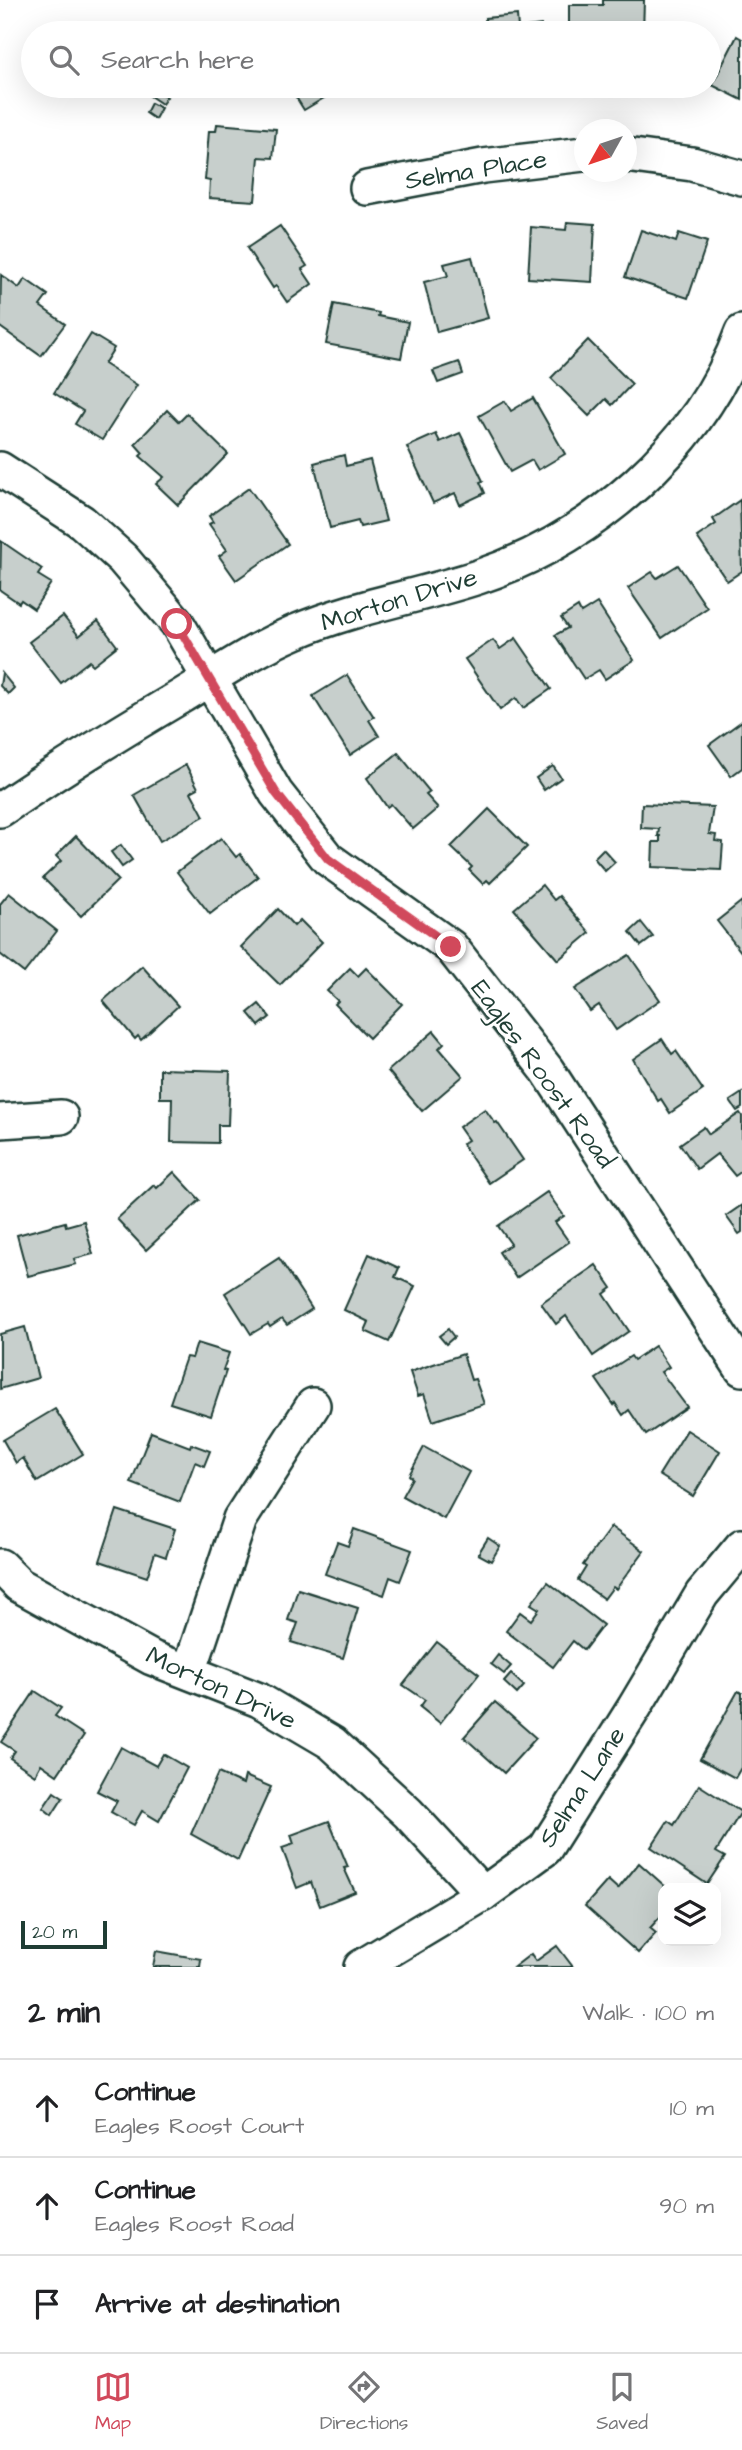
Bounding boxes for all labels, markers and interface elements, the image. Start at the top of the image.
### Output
search box [21,21,721,98]
icon: search [45,41,83,79]
text: Search here [101,42,254,78]
north arrow [574,119,637,182]
street label: Selma Place [402,141,550,199]
street label: Morton Drive [316,559,482,641]
route start [161,608,192,639]
route end [435,931,466,962]
street label: Eagles Roost Road [461,972,624,1177]
street label: Morton Drive [140,1638,302,1738]
street label: Selma Lane [530,1720,634,1854]
map controls [658,1883,721,1946]
button: layers [658,1883,721,1946]
scale bar [21,1918,107,1950]
text: 20 m [32,1919,77,1946]
text: 2 min [28,1992,100,2034]
text: Walk · 100 m [582,1997,714,2029]
text: Continue [95,2074,196,2110]
icon: ahead [28,2089,66,2127]
text: 10 m [669,2092,714,2124]
text: Eagles Roost Court [95,2110,304,2142]
text: Continue [95,2172,196,2208]
icon: ahead [28,2187,66,2225]
text: 90 m [659,2190,714,2222]
text: Eagles Roost Road [95,2208,294,2240]
icon: arrive [28,2285,66,2323]
text: Arrive at destination [95,2286,340,2322]
tab: Map [94,2368,132,2437]
tab: Directions [320,2368,408,2437]
tab: Saved [596,2368,648,2437]

